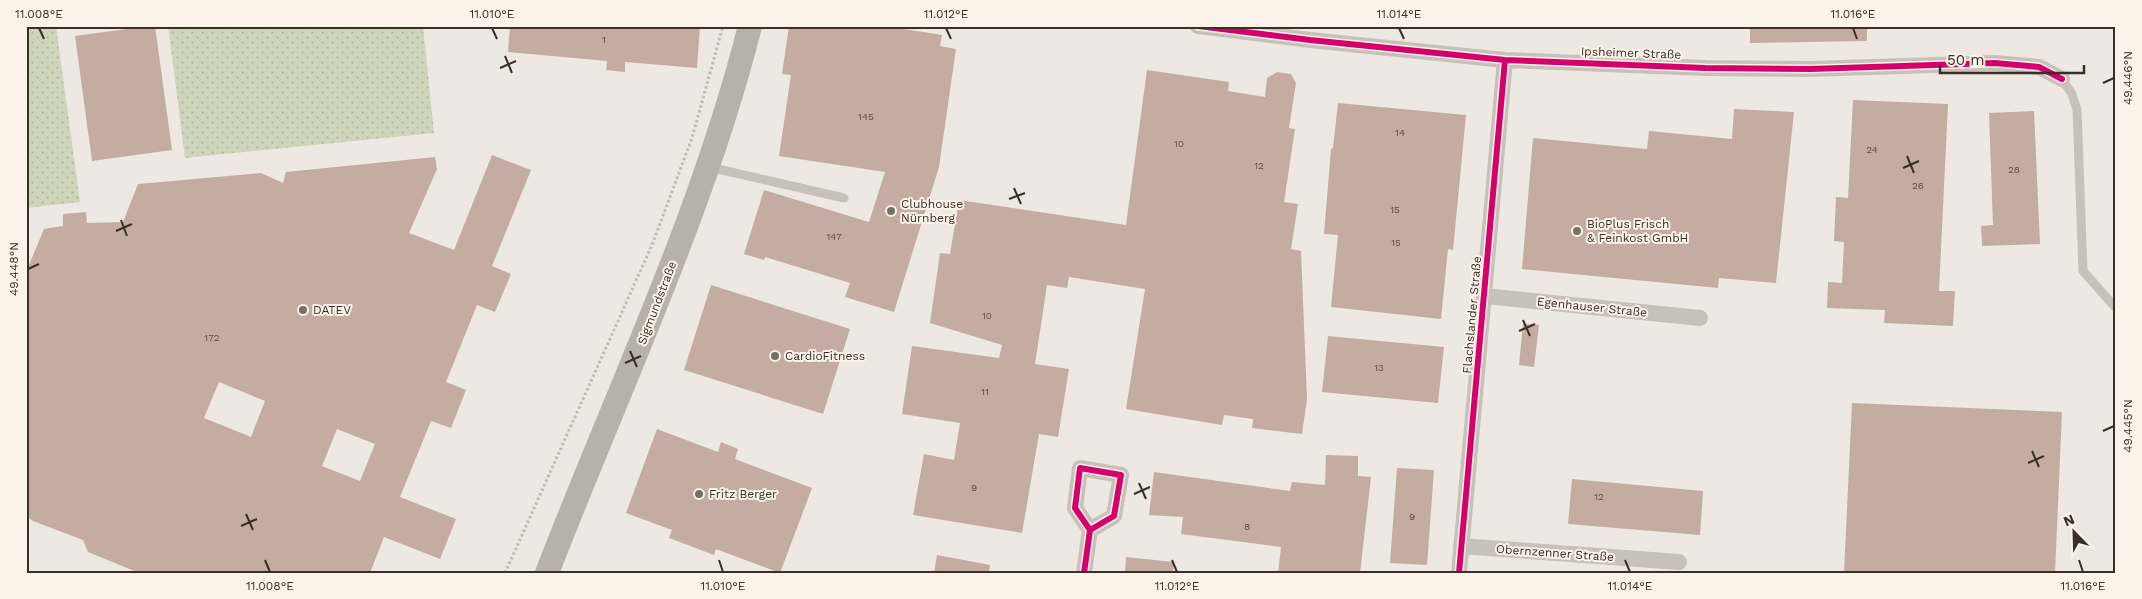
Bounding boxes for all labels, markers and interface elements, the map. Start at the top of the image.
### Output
text: 11.008°E [15,7,63,21]
text: 11.010°E [469,7,515,21]
text: 11.012°E [924,7,969,21]
text: 11.014°E [1377,7,1422,21]
text: 11.016°E [1831,7,1876,21]
house number: 1 [602,34,606,45]
scale bar [1940,42,2083,74]
street label: Ipsheimer Straße [1581,44,1682,62]
text: 50 m [1947,51,1984,69]
text: 49.446°N [2121,51,2135,105]
house number: 145 [858,111,874,122]
house number: 14 [1395,127,1405,138]
house number: 10 [1174,138,1184,149]
house number: 24 [1866,144,1878,155]
house number: 12 [1254,160,1264,171]
house number: 28 [2008,164,2020,175]
house number: 26 [1912,180,1924,191]
place label: Clubhouse Nürnberg [901,197,963,225]
house number: 15 [1390,204,1400,215]
marker: Clubhouse Nürnberg [885,205,897,217]
place label: BioPlus Frisch & Feinkost GmbH [1587,217,1688,245]
marker: BioPlus Frisch & Feinkost GmbH [1571,225,1583,237]
house number: 147 [826,231,842,242]
house number: 15 [1391,237,1401,248]
text: 49.448°N [7,242,21,296]
street label: Flachslander Straße [1460,256,1484,374]
street label: Sigmundstraße [635,259,679,347]
street label: Egenhauser Straße [1536,294,1648,320]
place label: DATEV [313,303,351,317]
marker: DATEV [297,304,309,316]
house number: 10 [982,310,992,321]
house number: 172 [204,332,220,343]
place label: CardioFitness [785,349,865,363]
marker: CardioFitness [769,350,781,362]
house number: 13 [1374,362,1384,373]
house number: 11 [981,386,989,397]
text: 49.445°N [2121,399,2135,453]
house number: 9 [971,482,977,493]
place label: Fritz Berger [709,487,777,501]
marker: Fritz Berger [693,488,705,500]
house number: 12 [1594,491,1604,502]
north arrow [2050,506,2100,556]
house number: 9 [1409,511,1415,522]
text: N [2061,511,2077,529]
house number: 8 [1244,521,1250,532]
street label: Obernzenner Straße [1496,542,1614,564]
text: 11.008°E [246,579,294,593]
text: 11.010°E [700,579,746,593]
text: 11.012°E [1155,579,1200,593]
text: 11.014°E [1608,579,1653,593]
text: 11.016°E [2061,579,2106,593]

